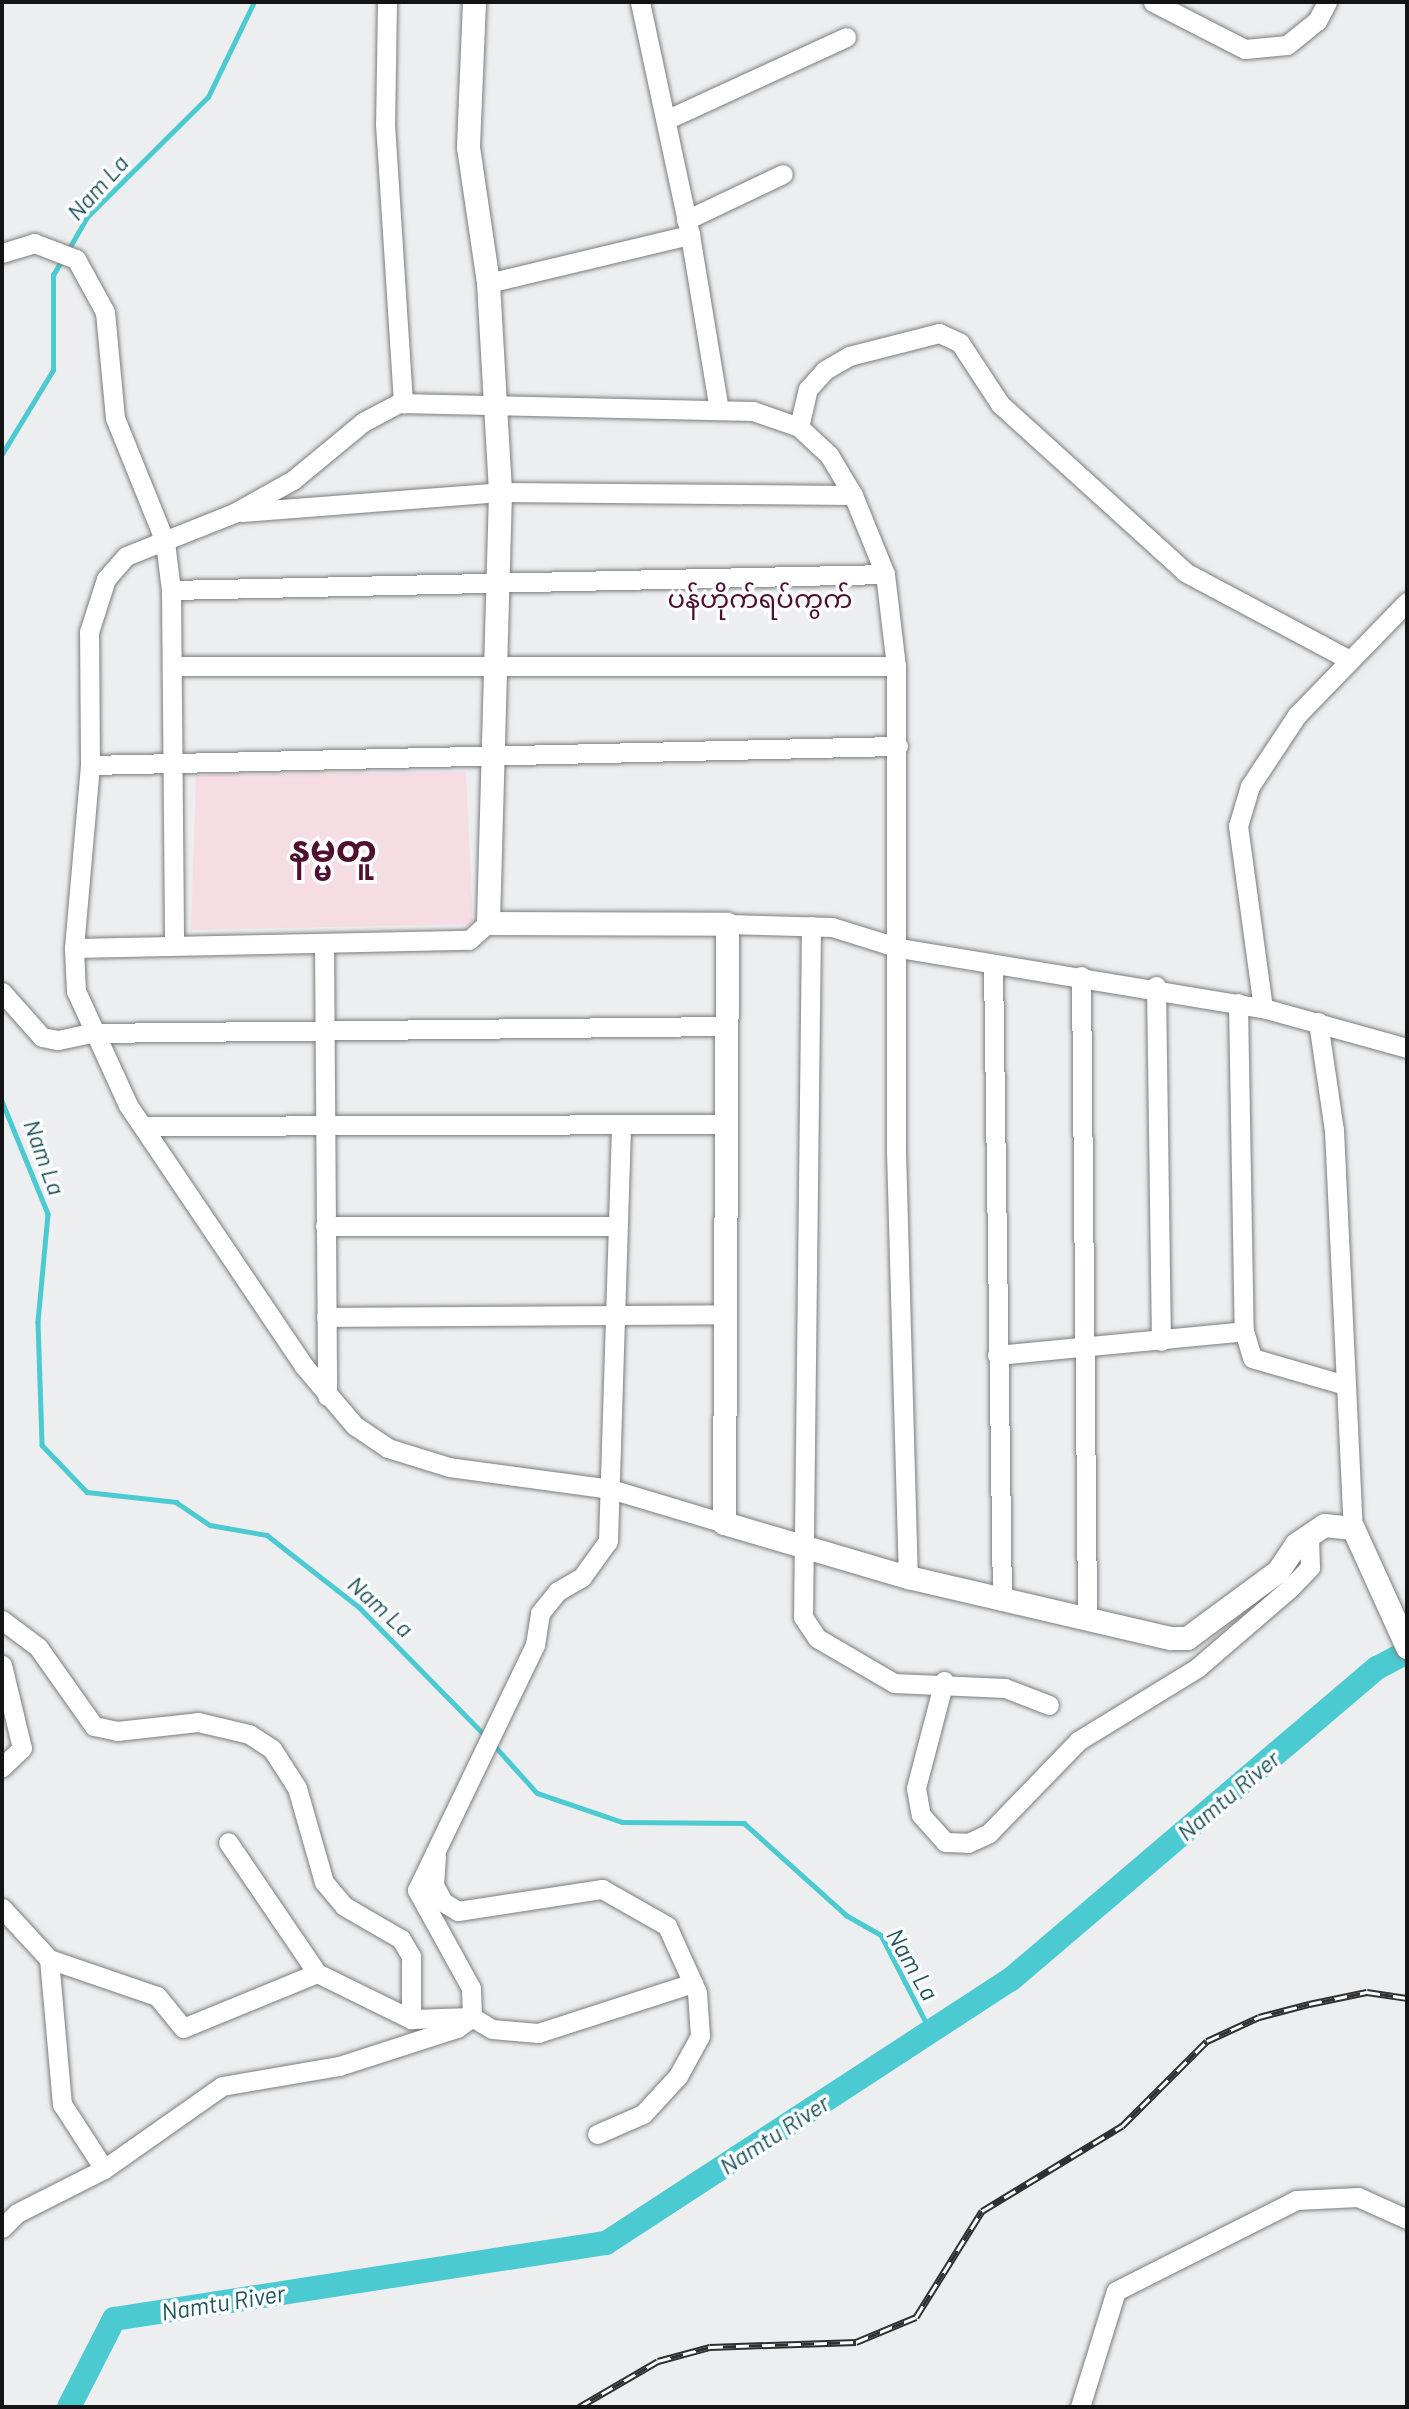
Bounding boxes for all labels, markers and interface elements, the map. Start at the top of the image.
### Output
water label: Nam La [60,148,134,226]
district label: ပန်ဟိုက်ရပ်ကွက် [668,582,852,614]
district label: နမ္မတူ [289,825,377,869]
water label: Nam La [18,1115,72,1199]
water label: Nam La [342,1569,420,1643]
water label: Namtu River [1171,1744,1285,1846]
water label: Nam La [881,1923,945,2005]
water label: Namtu River [714,2088,834,2180]
water label: Namtu River [159,2278,287,2326]

